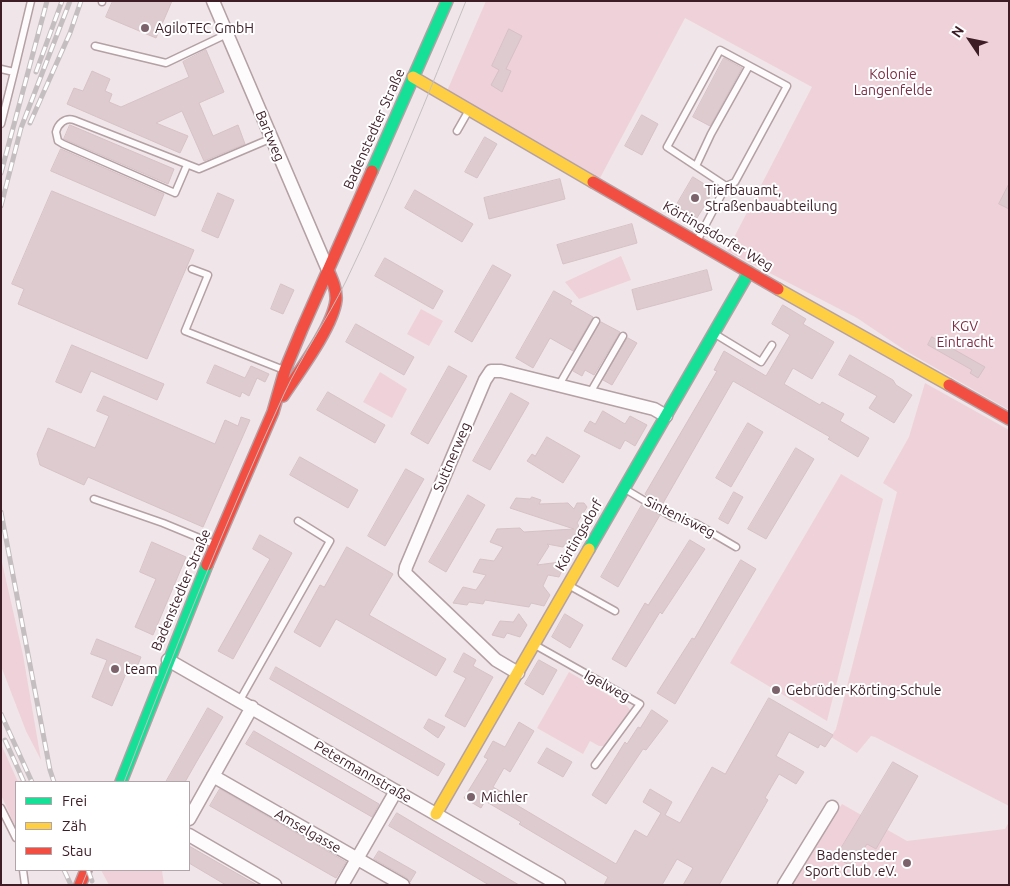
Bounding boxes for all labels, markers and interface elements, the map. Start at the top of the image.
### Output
north arrow [945,15,995,65]
place label: AgiloTEC GmbH [155,20,254,36]
marker: AgiloTEC GmbH [139,22,151,34]
text: N [948,23,967,40]
street label: Badenstedter Straße [340,66,408,192]
park label: Kolonie Langenfelde [854,66,932,98]
street label: Bartweg [252,108,288,164]
place label: Tiefbauamt, Straßenbauabteilung [705,182,838,214]
marker: Tiefbauamt, Straßenbauabteilung [689,192,701,204]
street label: Körtingsdorfer Weg [660,198,776,274]
park label: KGV Eintracht [936,318,994,351]
street label: Suttnerweg [430,420,474,494]
street label: Sintenisweg [642,493,718,541]
street label: Körtingsdorf [552,496,606,574]
street label: Badenstedter Straße [148,527,214,653]
place label: team [125,661,157,677]
marker: team [109,663,121,675]
street label: Igelweg [581,667,633,705]
place label: Gebrüder-Körting-Schule [786,682,942,698]
marker: Gebrüder-Körting-Schule [770,684,782,696]
street label: Petermannstraße [311,737,415,807]
legend [15,781,190,871]
place label: Michler [481,789,528,805]
marker: Michler [465,791,477,803]
text: Frei [62,792,87,809]
street label: Amselgasse [272,805,344,857]
text: Zäh [62,817,87,834]
text: Stau [62,842,92,859]
place label: Badensteder Sport Club .eV. [805,847,897,880]
marker: Badensteder Sport Club .eV. [901,857,913,869]

